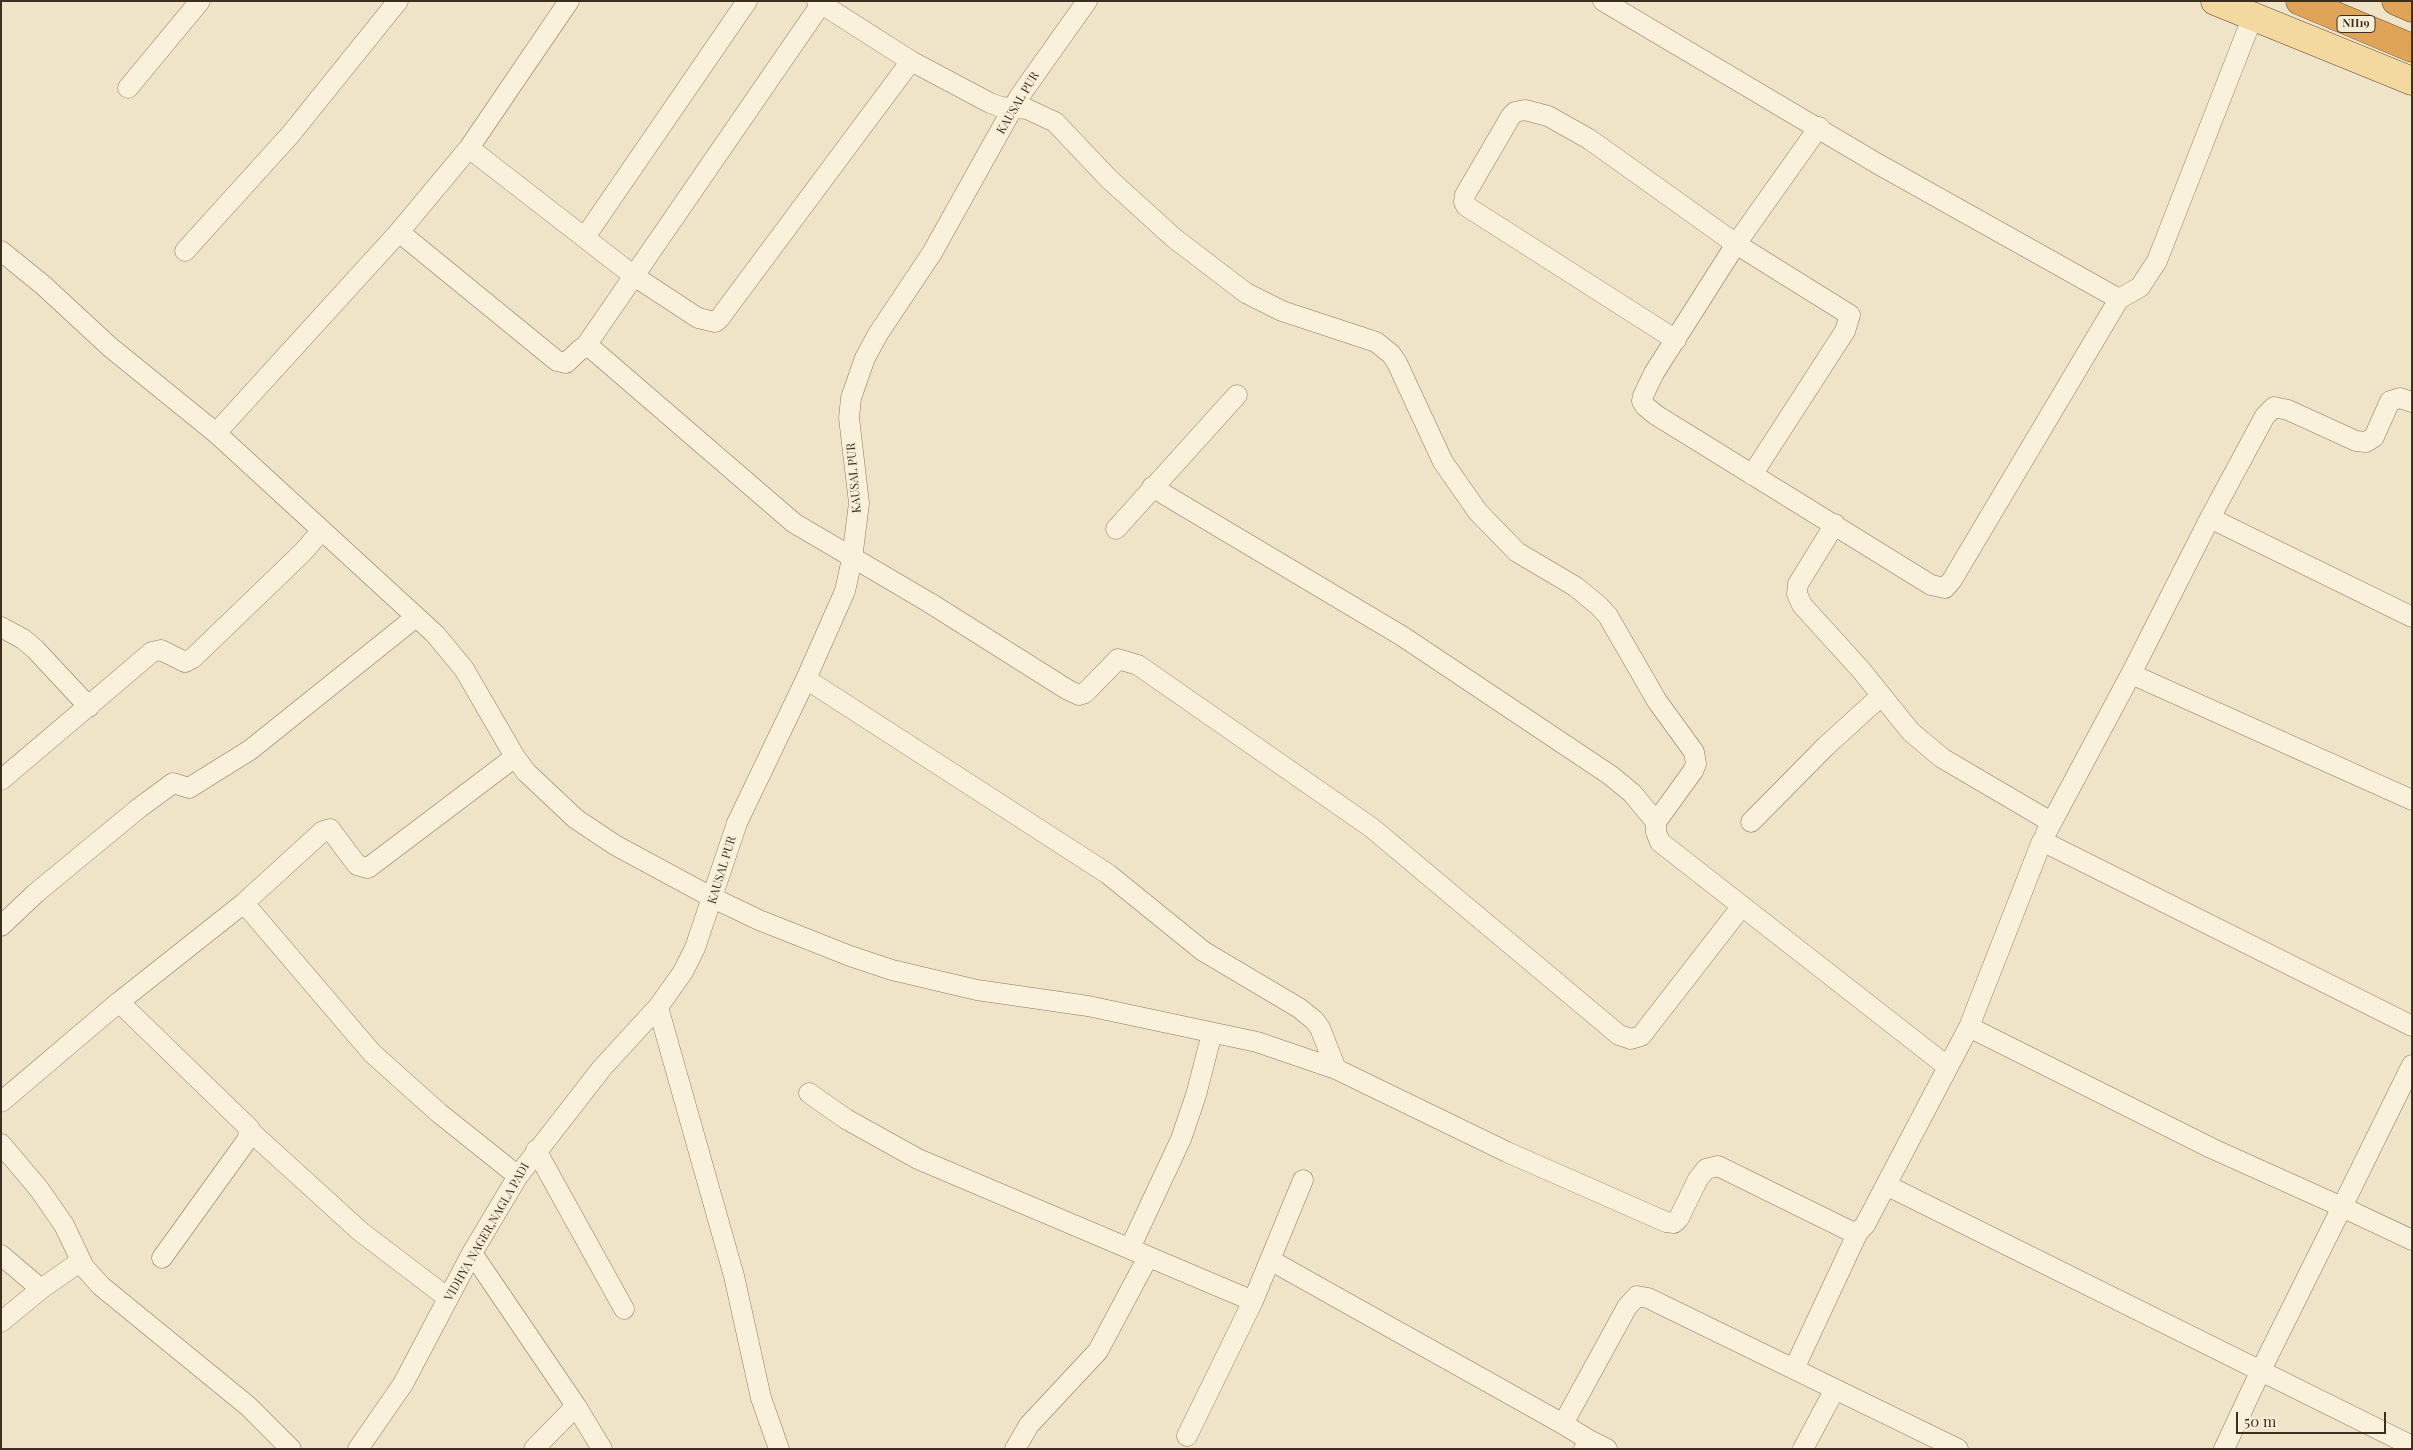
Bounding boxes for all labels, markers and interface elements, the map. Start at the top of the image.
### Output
road number: NH19 [2337,15,2375,32]
street label: KAUSAL PUR [994,69,1042,137]
street label: KAUSAL PUR [844,442,864,514]
street label: KAUSAL PUR [705,834,739,906]
street label: VIDHYA NAGER,NAGLA PADI [441,1160,533,1304]
scale bar [2238,1402,2388,1434]
text: 50 m [2244,1411,2276,1431]

